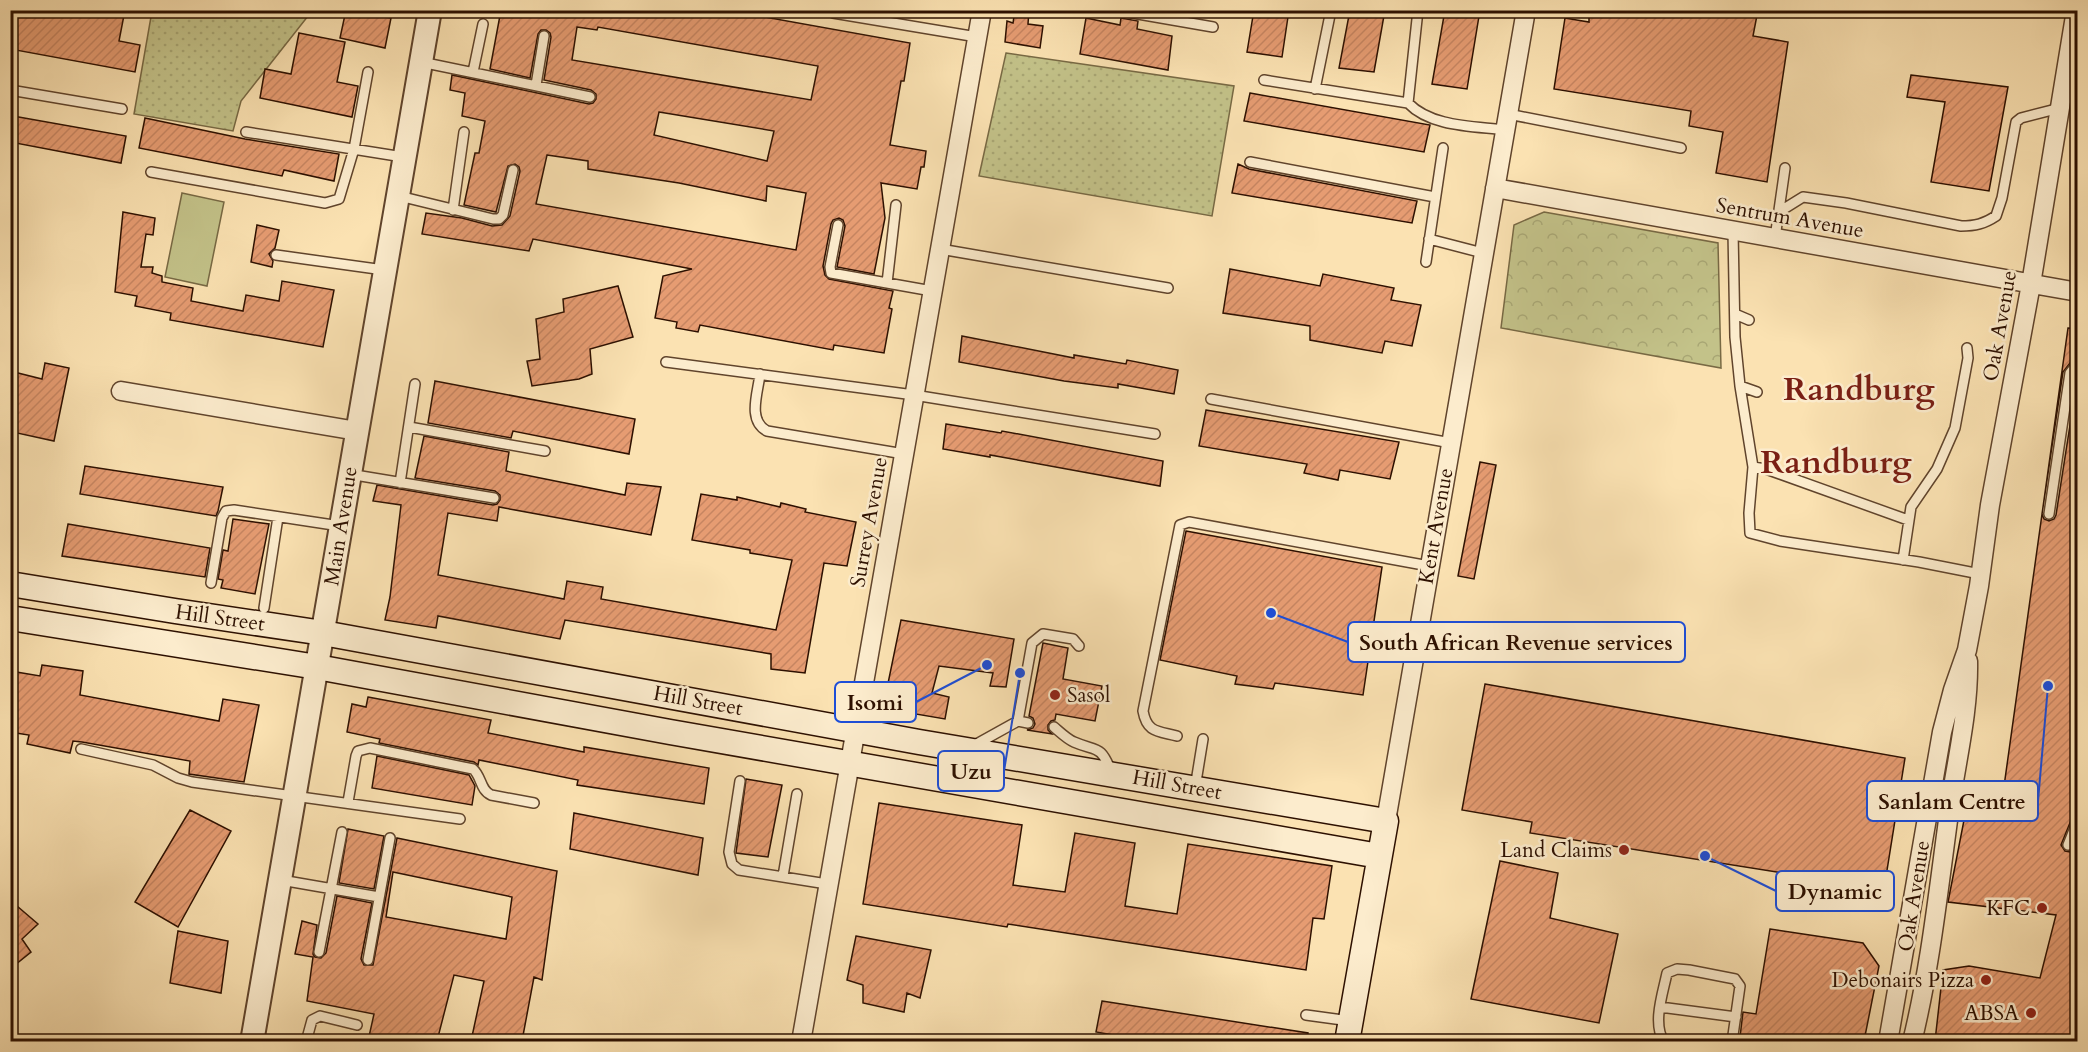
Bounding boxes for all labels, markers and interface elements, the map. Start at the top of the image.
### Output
street label: Sentrum Avenue [1714,191,1866,245]
street label: Oak Avenue [1976,268,2024,384]
district label: Randburg [1783,367,1935,412]
district label: Randburg [1760,440,1912,485]
street label: Surrey Avenue [843,455,895,589]
street label: Main Avenue [317,464,365,588]
street label: Kent Avenue [1412,466,1460,586]
street label: Hill Street [173,597,267,639]
callout: South African Revenue services [1348,622,1685,662]
text: South African Revenue services [1359,628,1673,658]
street label: Hill Street [651,679,745,723]
place label: Sasol [1067,681,1110,710]
callout: Isomi [835,682,916,722]
text: Isomi [847,688,903,718]
marker: Sasol [1048,688,1062,702]
callout: Uzu [938,751,1004,791]
text: Uzu [950,757,992,787]
street label: Hill Street [1130,763,1224,807]
callout: Sanlam Centre [1867,781,2038,821]
text: Sanlam Centre [1878,787,2026,817]
place label: Land Claims [1500,836,1612,865]
street label: Oak Avenue [1891,838,1937,954]
marker: Land Claims [1617,843,1631,857]
callout: Dynamic [1776,871,1894,911]
text: Dynamic [1788,877,1882,907]
place label: KFC [1986,894,2030,923]
marker: KFC [2035,901,2049,915]
place label: Debonairs Pizza [1831,966,1974,995]
marker: Debonairs Pizza [1979,973,1993,987]
place label: ABSA [1964,999,2019,1028]
marker: ABSA [2024,1006,2038,1020]

